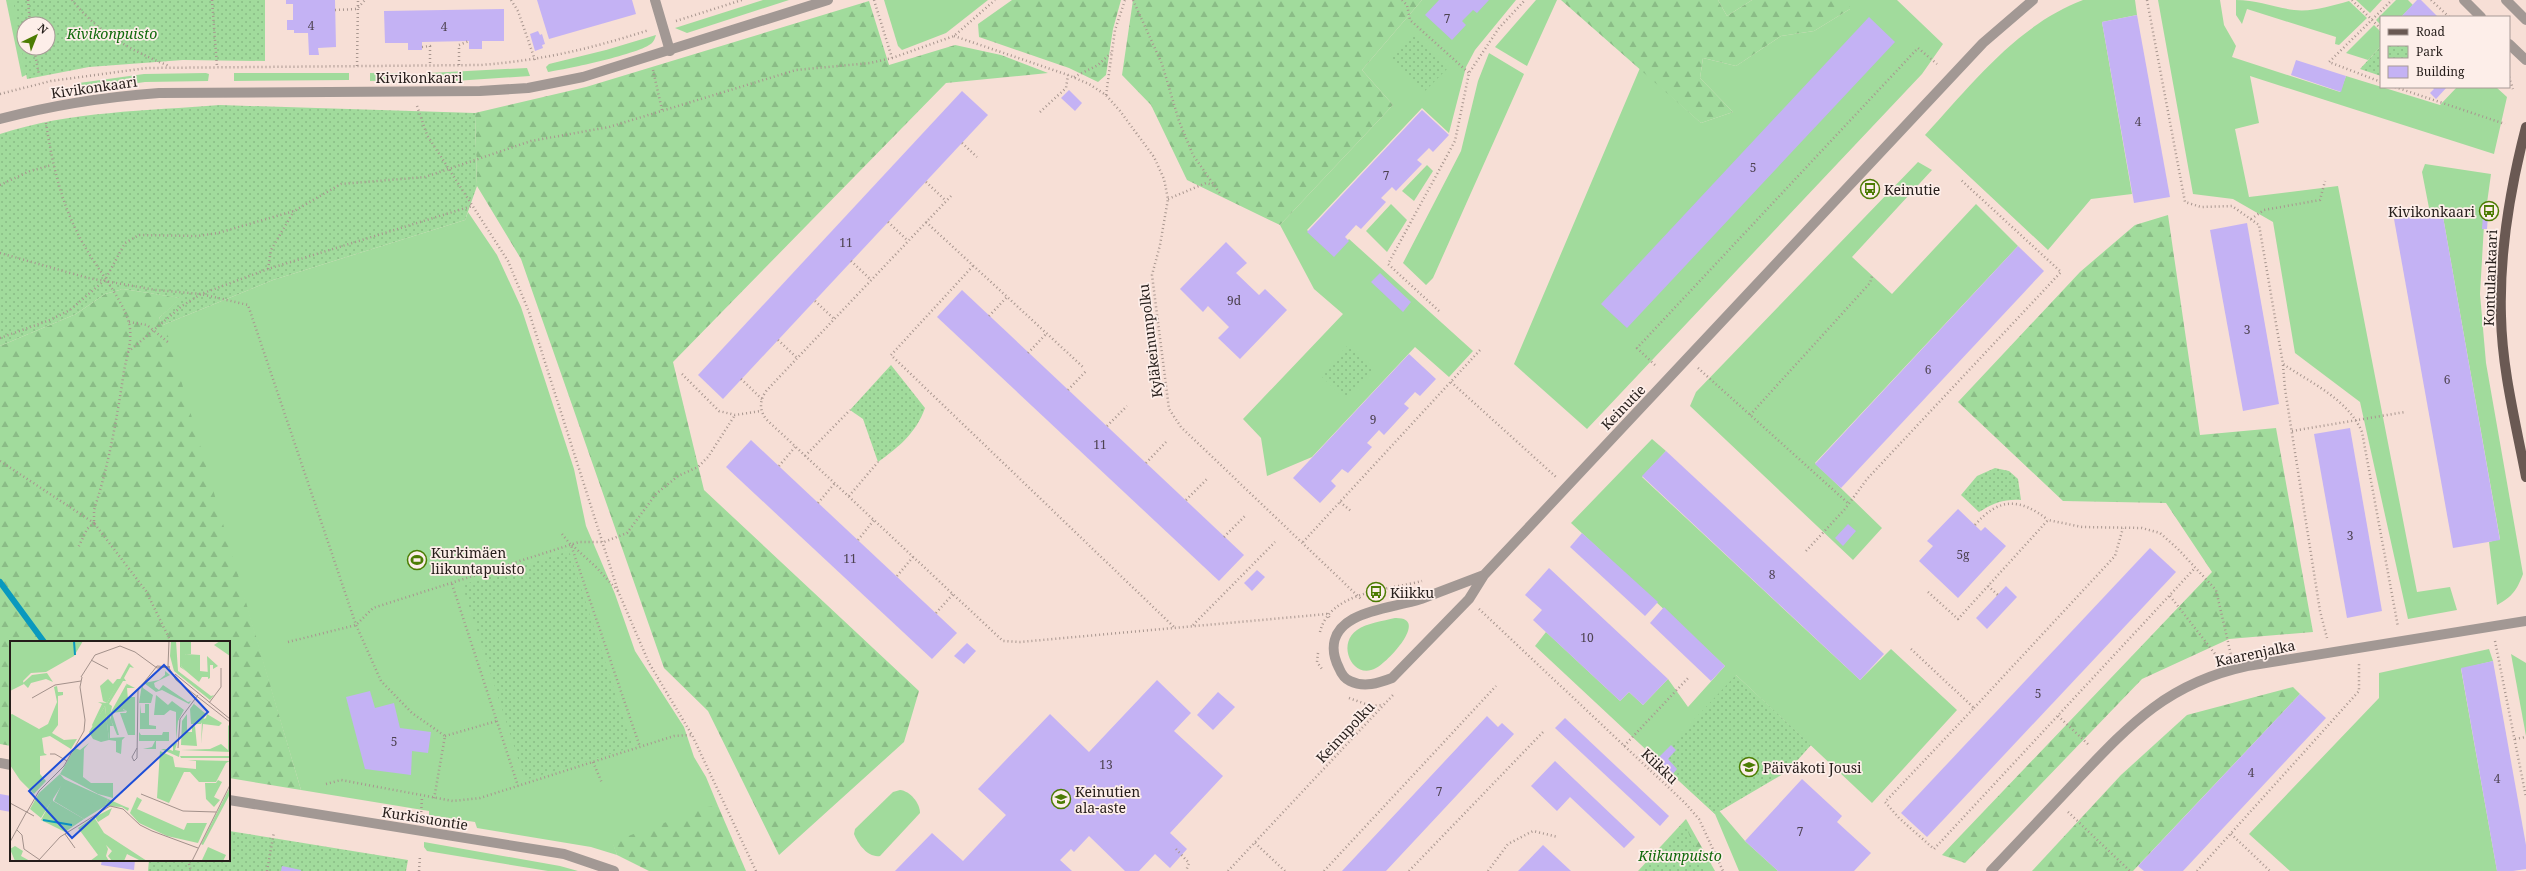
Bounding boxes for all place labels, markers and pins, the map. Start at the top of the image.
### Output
bus stop icon: Keinutie [1859,178,1881,200]
place label: Keinutie [1884,180,1940,199]
bus stop icon: Kivikonkaari [2478,200,2500,222]
place label: Kivikonkaari [2388,202,2476,221]
place label: Kurkimäen liikuntapuisto [431,543,525,578]
sports icon: Kurkimäen liikuntapuisto [406,549,428,571]
bus stop icon: Kiikku [1365,581,1387,603]
place label: Kiikku [1390,583,1434,602]
school or university icon: Päiväkoti Jousi [1738,756,1760,778]
place label: Päiväkoti Jousi [1763,758,1862,777]
place label: Keinutien ala-aste [1075,782,1140,817]
school or university icon: Keinutien ala-aste [1050,788,1072,810]

